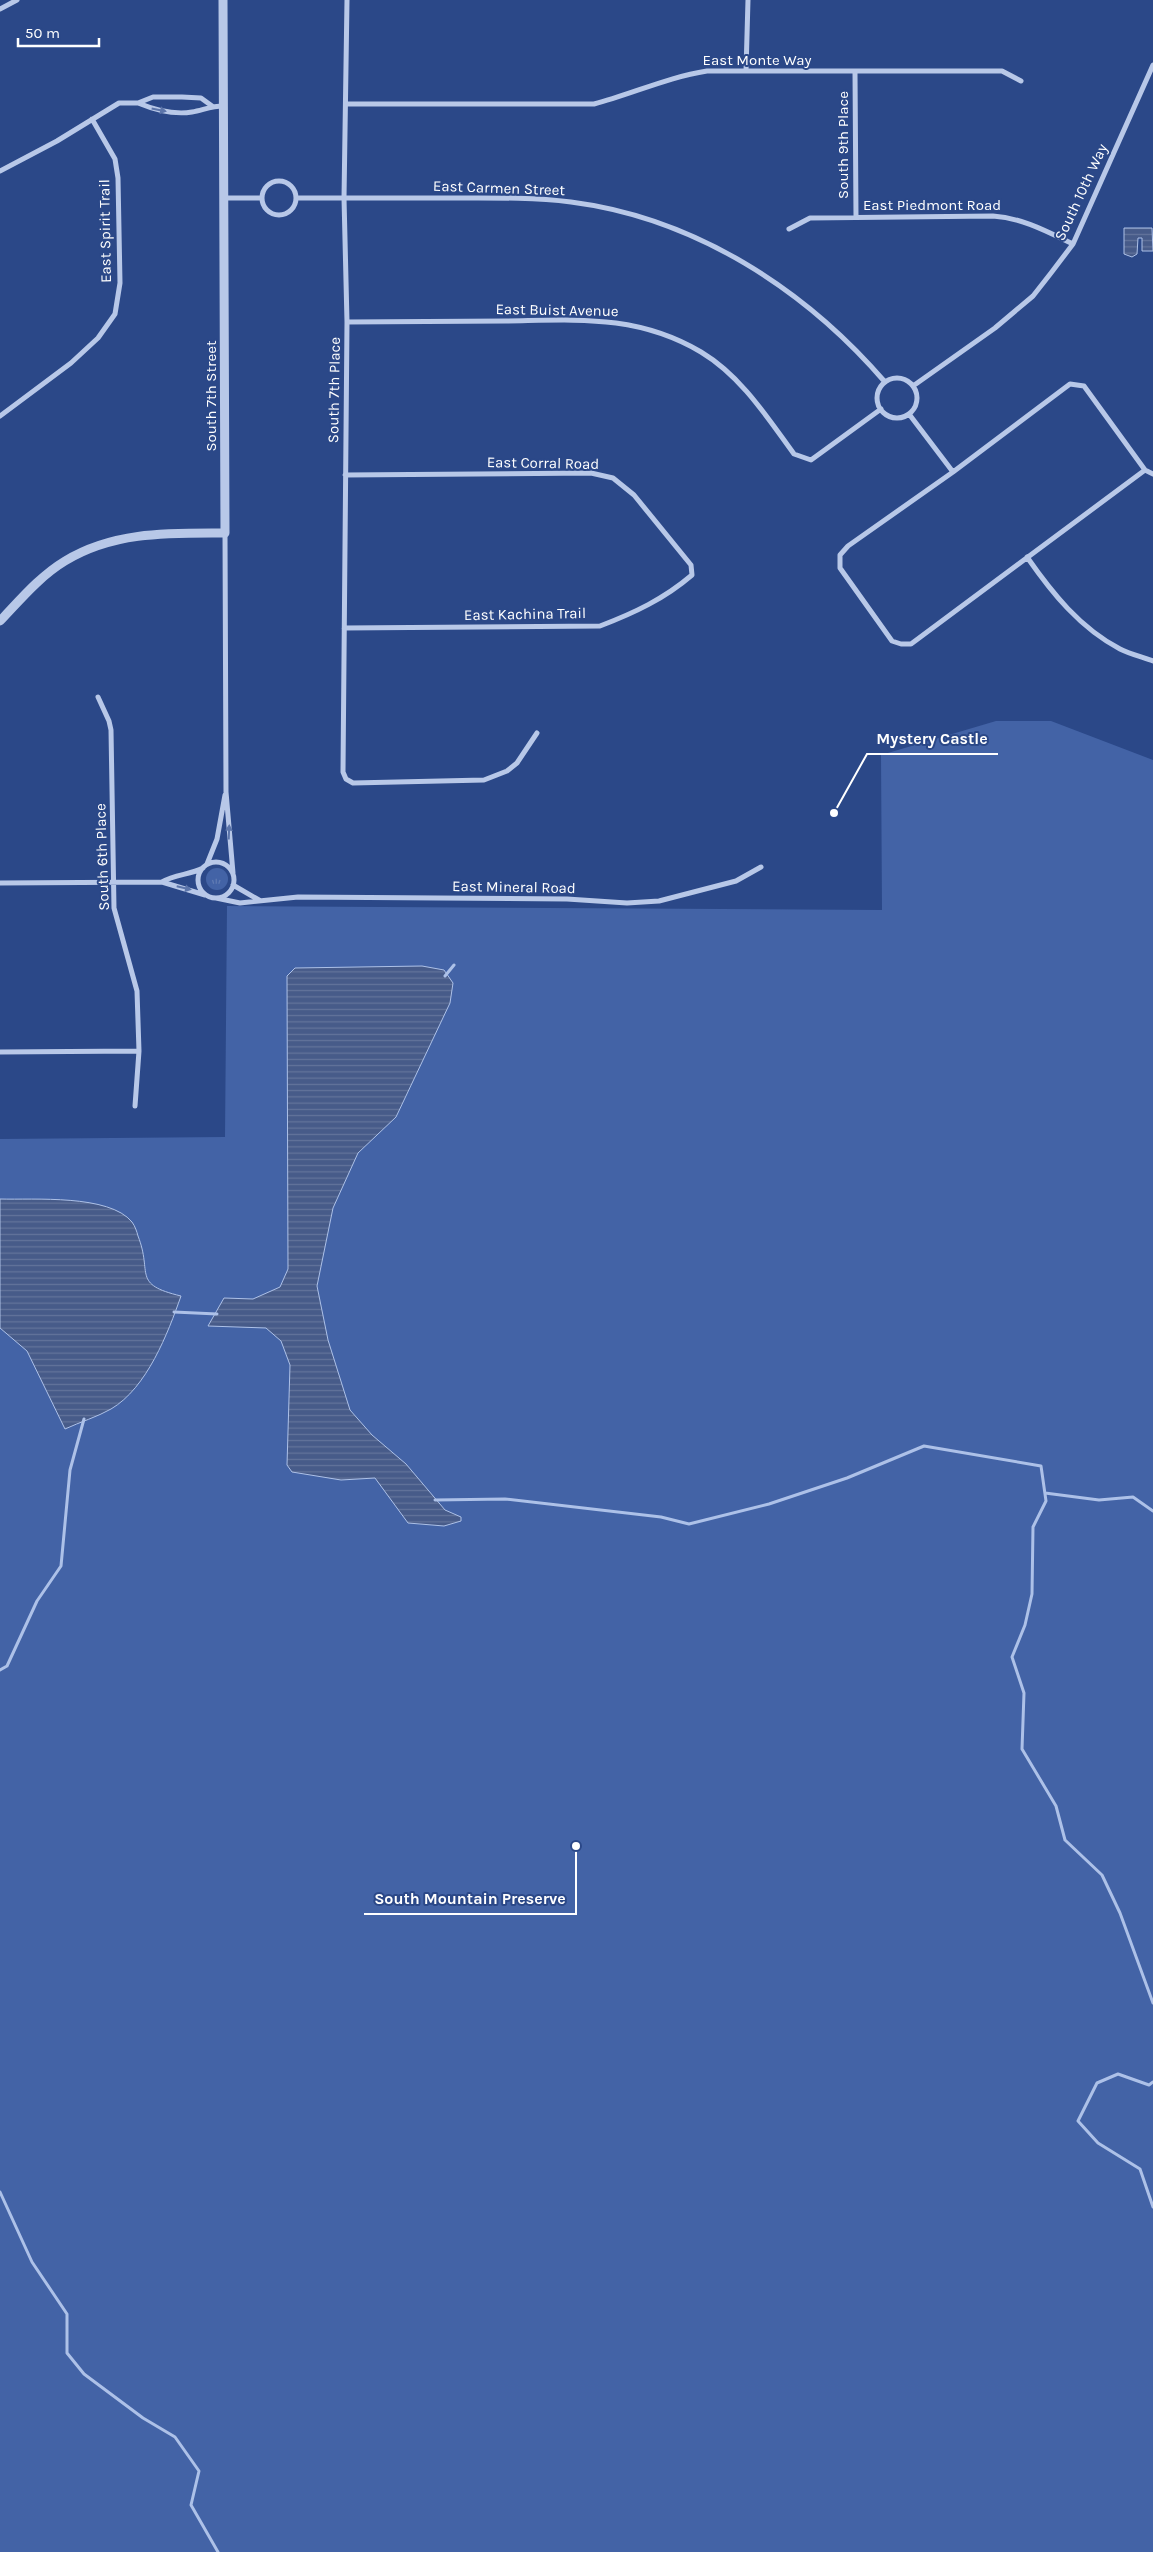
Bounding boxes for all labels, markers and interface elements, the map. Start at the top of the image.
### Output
scale bar [18,15,99,47]
text: 50 m [25,24,60,42]
street label: East Monte Way [703,51,811,69]
street label: South 9th Place [834,91,852,199]
one-way arrow [151,106,167,114]
street label: South 10th Way [1051,141,1111,243]
street label: East Carmen Street [433,177,566,199]
street label: East Spirit Trail [95,179,115,283]
street label: East Piedmont Road [863,196,1001,214]
street label: East Buist Avenue [495,300,619,320]
street label: South 7th Place [324,337,344,443]
street label: South 7th Street [202,340,220,452]
street label: East Corral Road [487,453,599,473]
street label: East Kachina Trail [464,604,586,624]
callout: Mystery Castle [867,723,998,754]
text: Mystery Castle [876,729,988,748]
street label: South 6th Place [91,803,113,911]
one-way arrow [226,824,234,840]
street label: East Mineral Road [452,877,576,897]
one-way arrow [177,884,192,892]
callout: South Mountain Preserve [364,1883,576,1914]
text: South Mountain Preserve [374,1889,566,1908]

